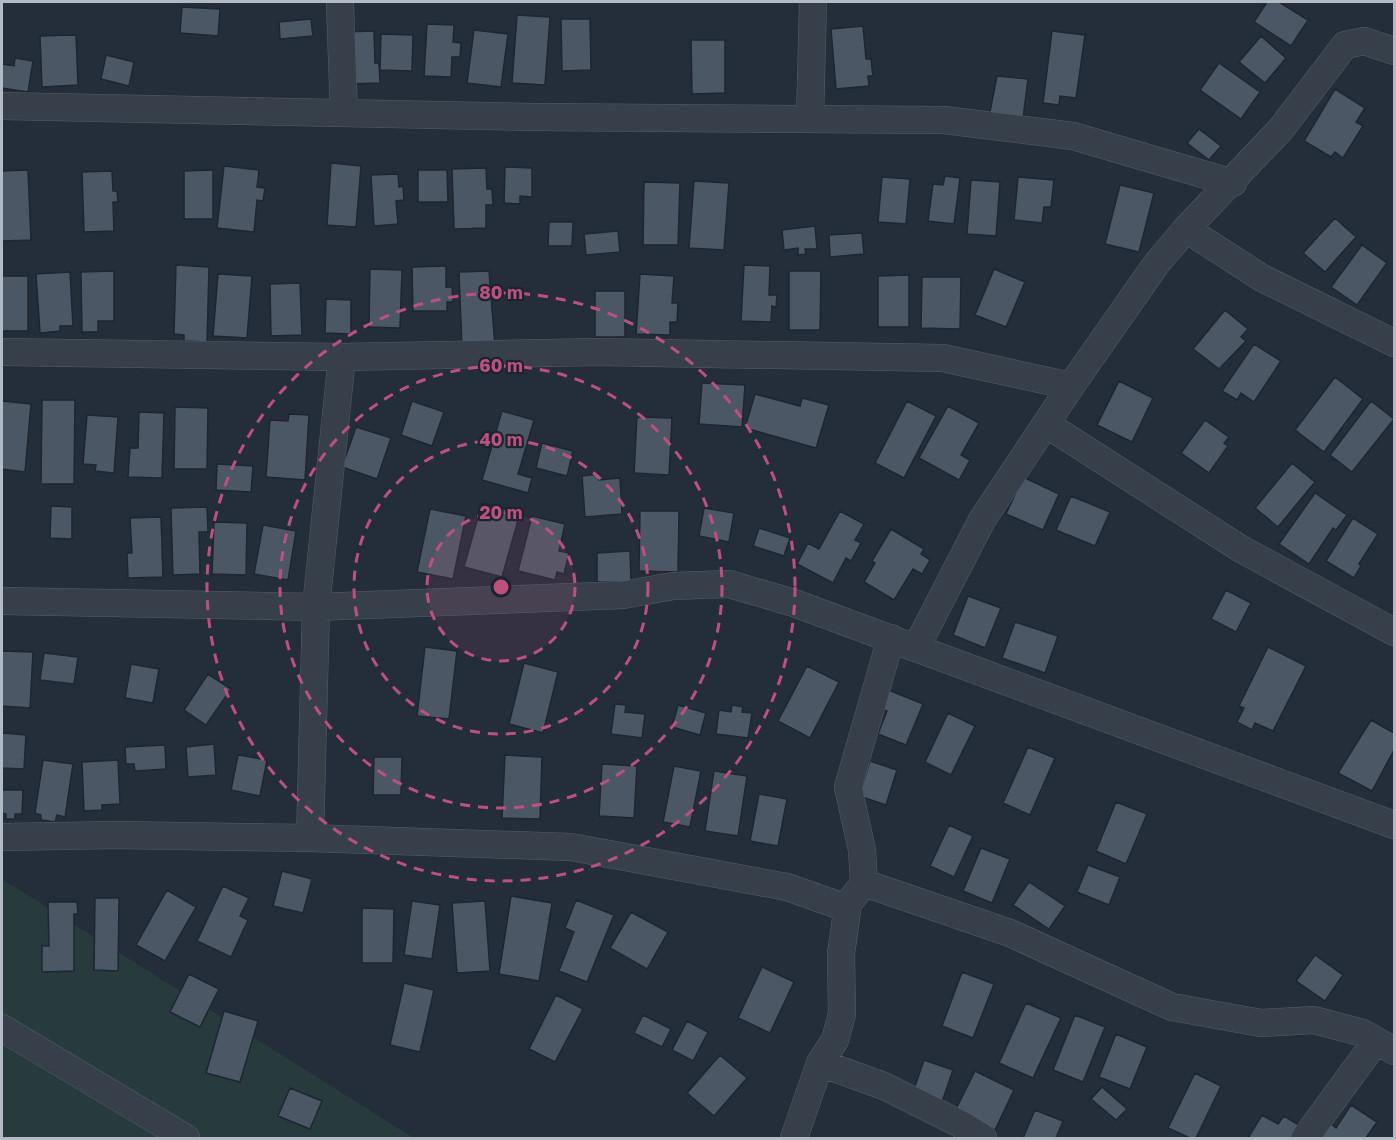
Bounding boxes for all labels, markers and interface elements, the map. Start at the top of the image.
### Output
text: 80 m [479,281,523,303]
text: 60 m [479,354,523,376]
text: 40 m [479,428,523,450]
text: 20 m [480,501,522,523]
centre of rings [491,577,511,597]

